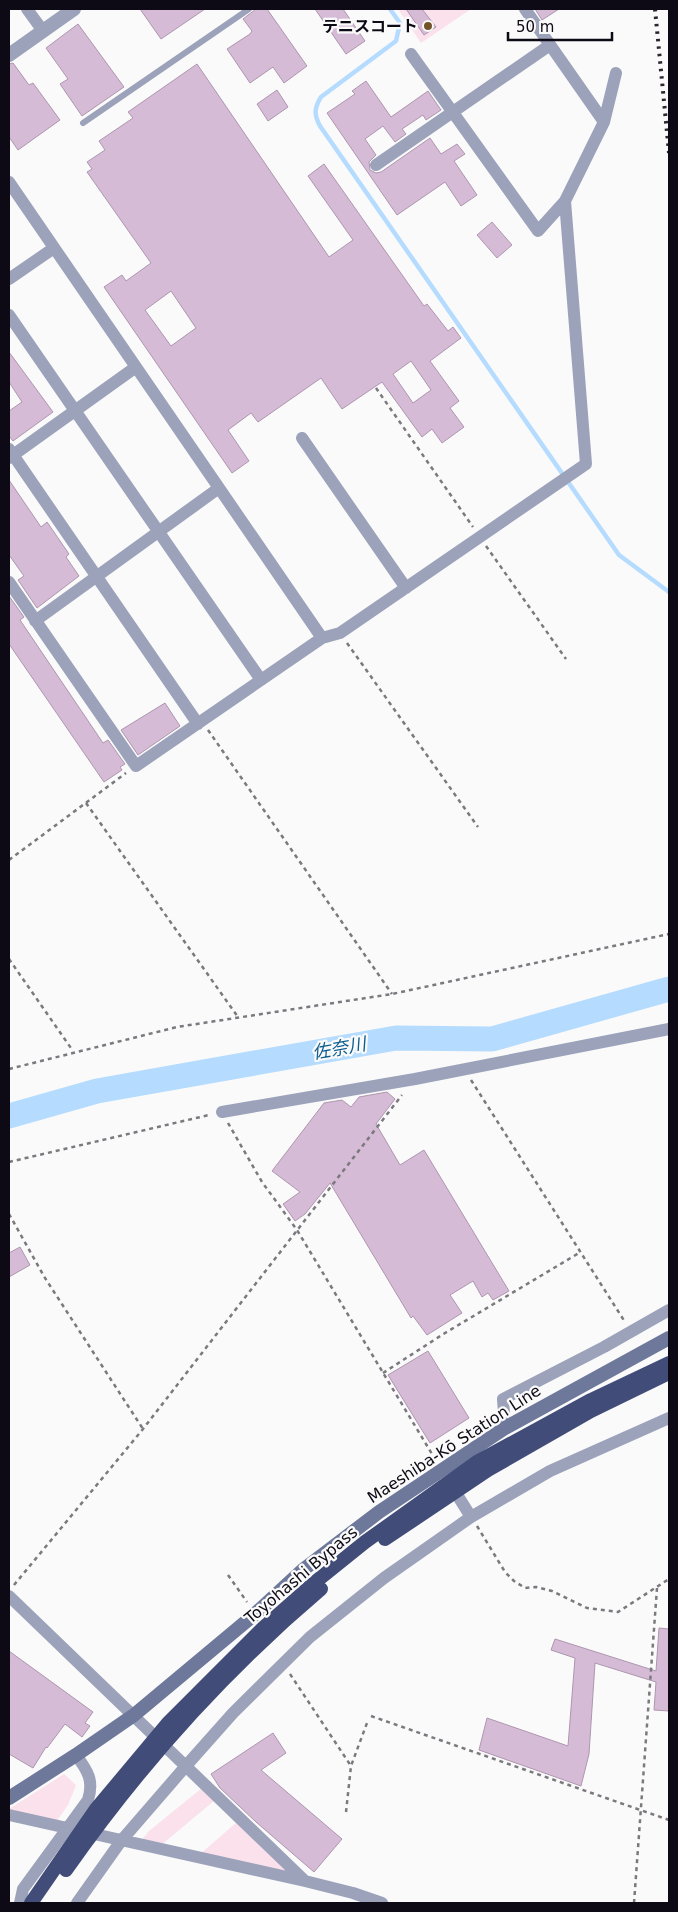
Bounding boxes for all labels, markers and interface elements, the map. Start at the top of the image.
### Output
scale bar [508,10,612,42]
place label: テニスコート [322,17,418,36]
text: 50 m [516,18,554,36]
marker: テニスコート [422,20,434,32]
water label: 佐奈川 [311,1033,369,1063]
street label: Maeshiba-Kō Station Line [364,1381,544,1507]
street label: Toyohashi Bypass [240,1522,361,1628]

